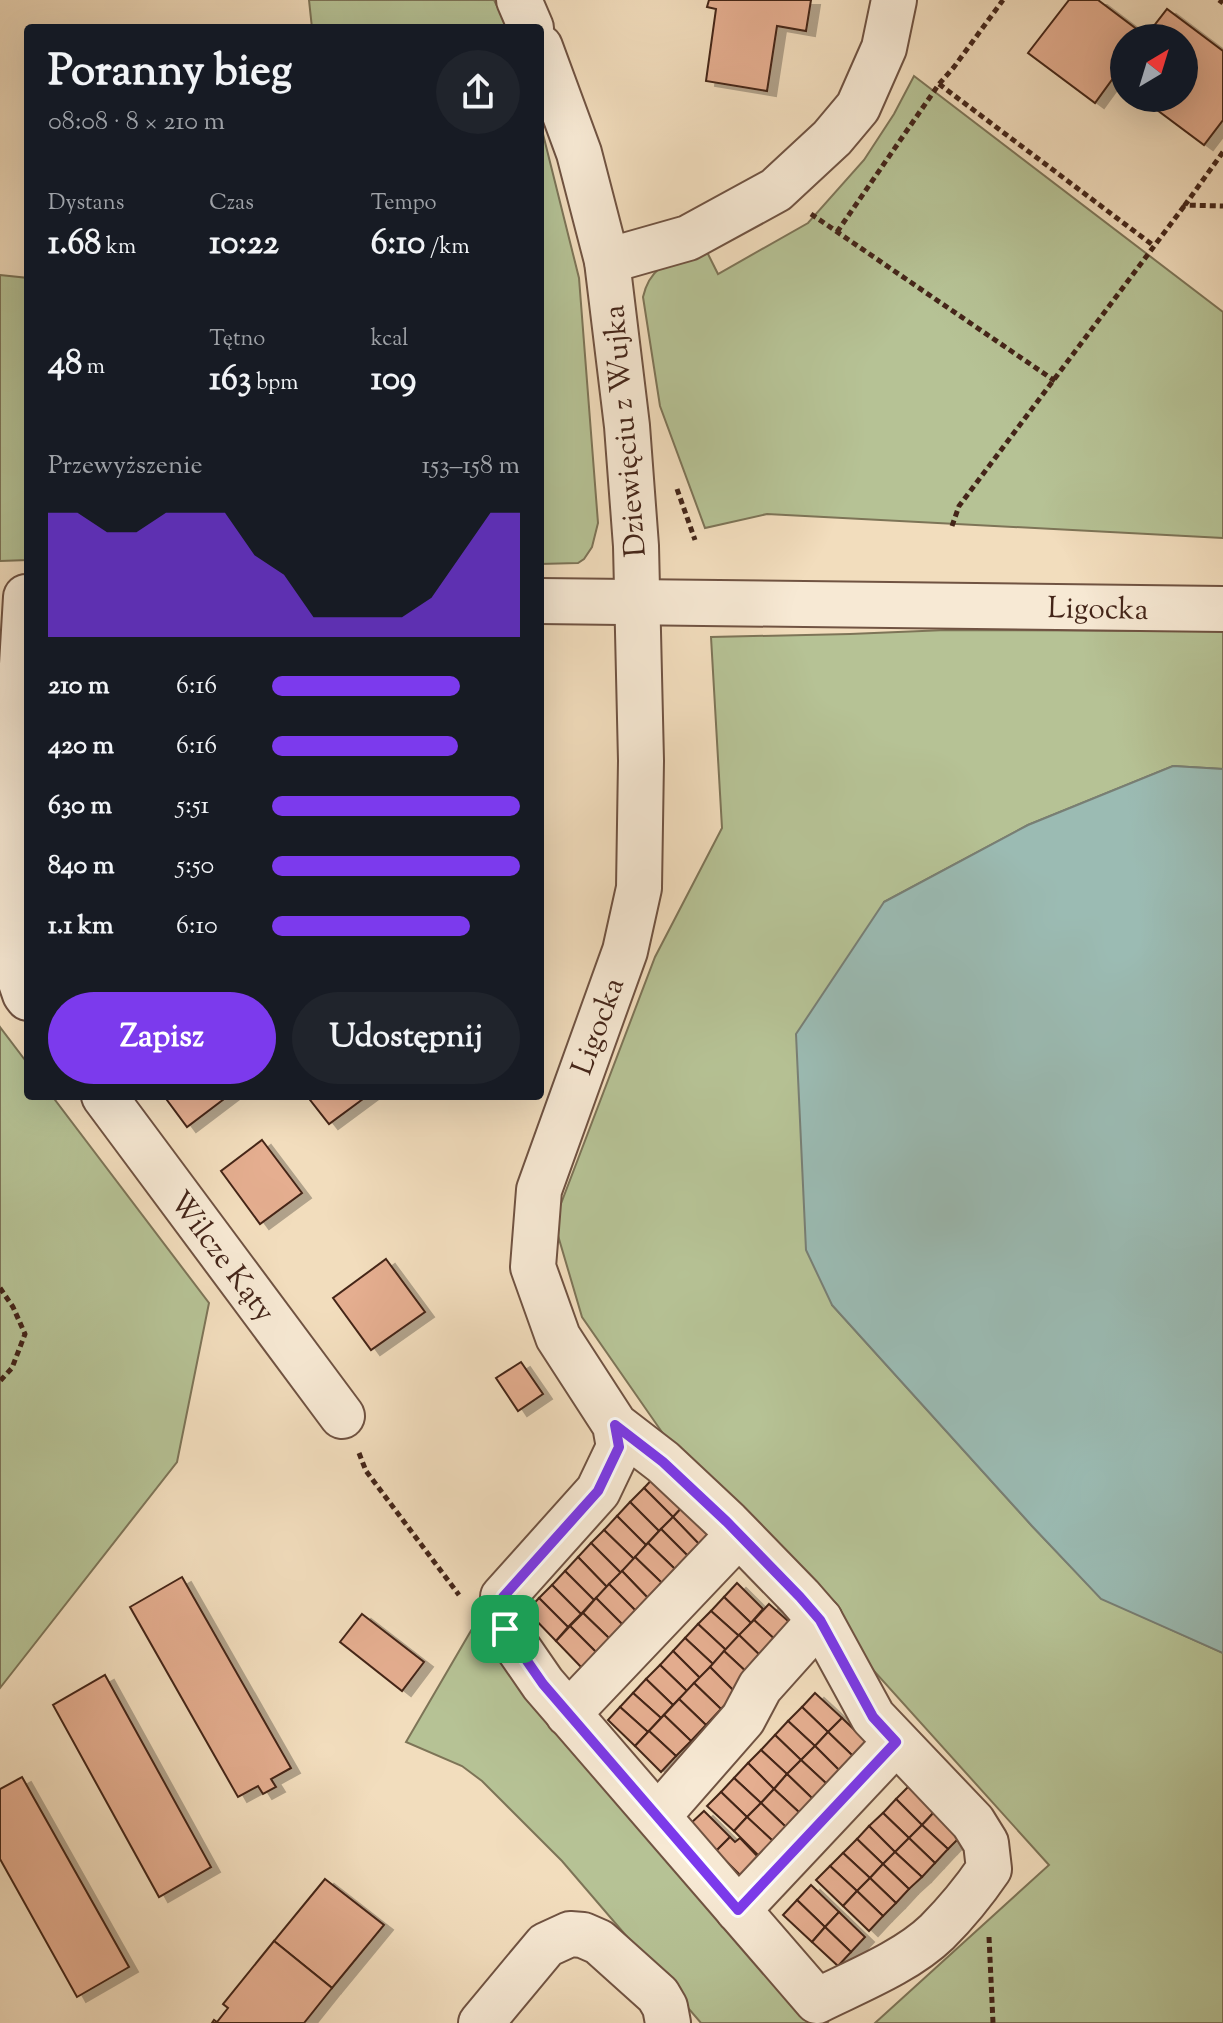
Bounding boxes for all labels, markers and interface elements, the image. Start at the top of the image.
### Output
north arrow [1110,24,1198,112]
map controls [1110,24,1198,112]
text: Poranny bieg [48,42,292,105]
button: share [436,50,520,134]
text: 08:08 · 8 × 210 m [48,104,225,141]
text: Dystans [48,188,124,220]
text: Czas [209,188,254,220]
text: Tempo [371,188,437,220]
text: 1.68 [48,220,101,269]
text: 10:22 [209,220,279,269]
text: 6:10 [371,220,425,269]
text: km [101,232,136,264]
text: /km [425,232,470,264]
street label: Dziewięciu z Wujka [594,303,659,558]
text: Tętno [209,324,265,356]
text: kcal [371,324,408,356]
text: 48 [48,340,82,389]
text: m [82,352,105,384]
text: 163 [209,356,252,405]
text: 109 [371,356,416,405]
text: bpm [252,368,298,400]
text: Przewyższenie [48,448,203,485]
text: 153–158 m [421,448,520,485]
street label: Ligocka [1047,588,1149,633]
text: 210 m [48,668,110,705]
text: 6:16 [176,668,217,705]
text: 420 m [48,728,114,765]
text: 6:16 [176,728,217,765]
text: 630 m [48,788,112,825]
text: 5:51 [176,788,209,825]
text: 840 m [48,848,114,885]
text: 5:50 [176,848,214,885]
text: 1.1 km [48,908,113,945]
text: 6:10 [176,908,218,945]
street label: Ligocka [562,972,637,1082]
button: Zapisz [48,992,276,1084]
button: Udostępnij [292,992,520,1084]
street label: Wilcze Kąty [158,1183,285,1332]
pin [471,1595,539,1663]
icon: arrive [483,1607,527,1651]

